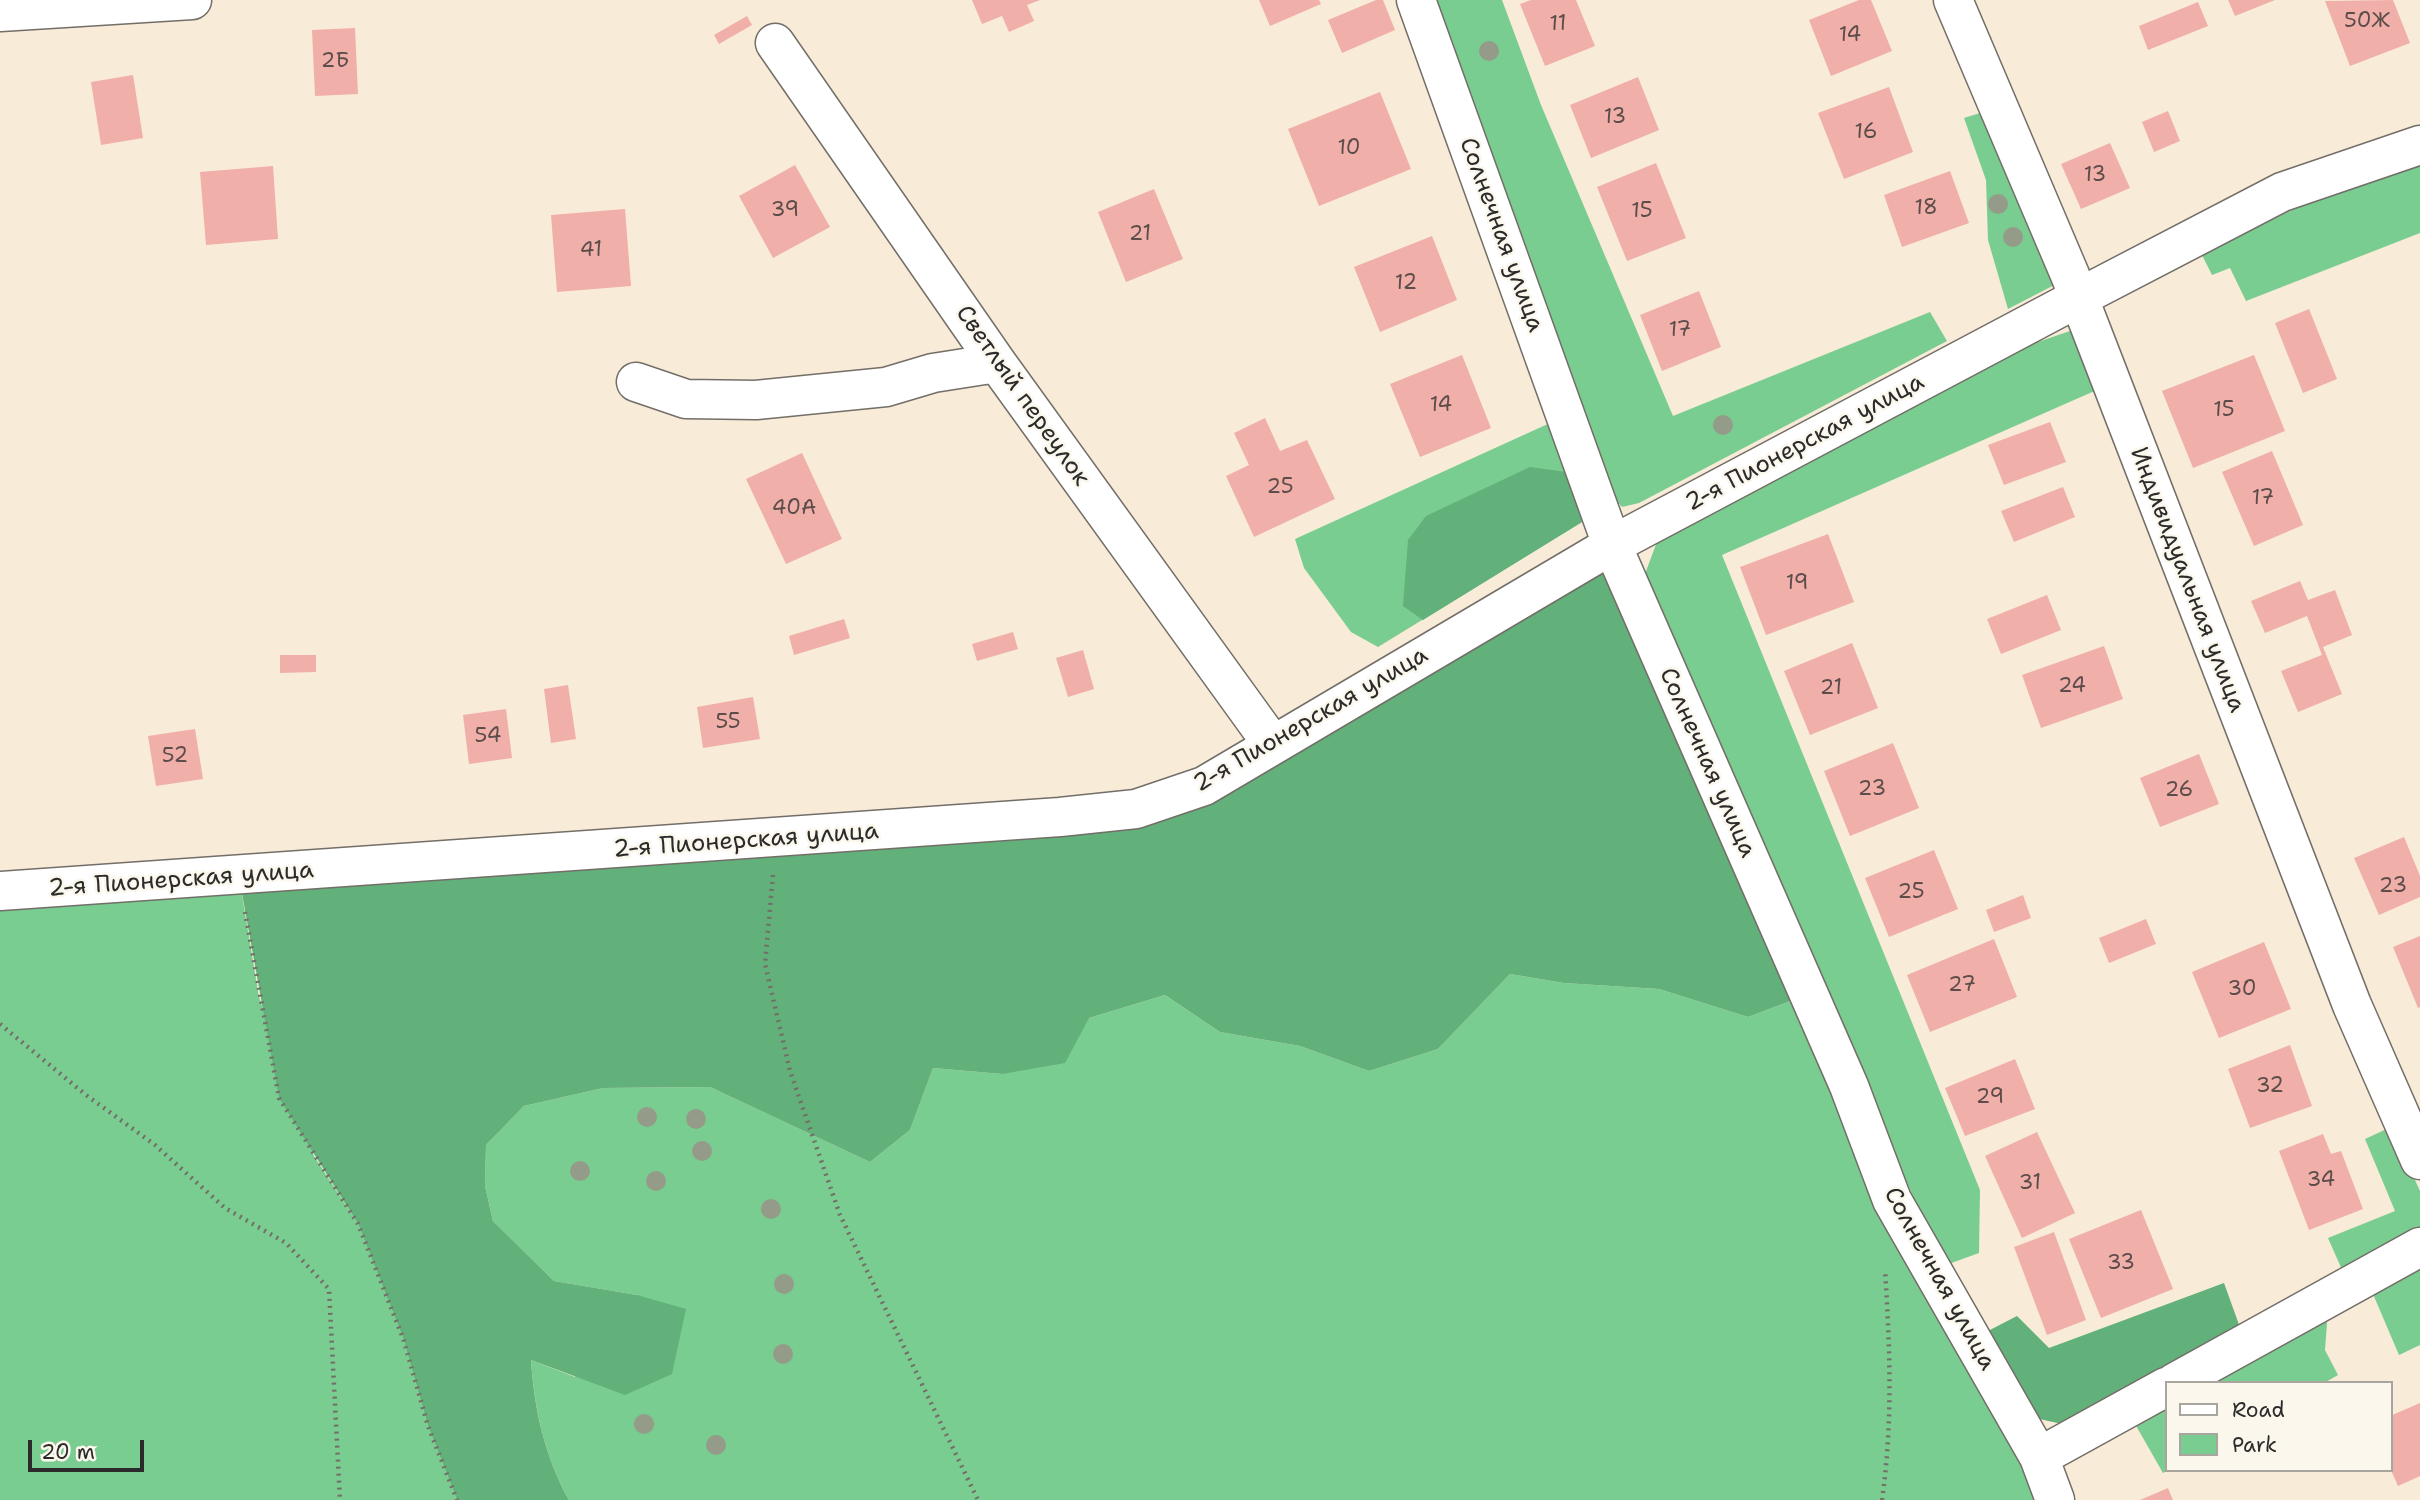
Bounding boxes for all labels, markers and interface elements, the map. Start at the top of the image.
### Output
house number: 50Ж [2344,9,2390,35]
house number: 11 [1550,12,1566,38]
house number: 14 [1839,23,1861,49]
house number: 2Б [321,49,349,75]
house number: 13 [1604,105,1626,131]
house number: 16 [1855,120,1877,146]
street label: Солнечная улица [1452,134,1550,336]
house number: 10 [1338,136,1360,162]
house number: 13 [2084,163,2106,189]
house number: 18 [1914,196,1938,222]
house number: 39 [771,198,799,224]
house number: 15 [1631,199,1653,225]
house number: 21 [1129,222,1151,248]
house number: 41 [580,238,602,264]
house number: 12 [1395,271,1417,297]
street label: Светлый переулок [949,300,1095,492]
house number: 17 [1669,318,1691,344]
street label: 2-я Пионерская улица [1681,368,1929,518]
house number: 14 [1430,393,1452,419]
house number: 15 [2213,398,2235,424]
street label: Индивидуальная улица [2123,443,2251,717]
house number: 25 [1266,475,1294,501]
house number: 17 [2252,486,2274,512]
house number: 40А [772,496,816,522]
house number: 19 [1786,571,1808,597]
street label: 2-я Пионерская улица [1189,641,1433,799]
street label: Солнечная улица [1652,664,1762,862]
house number: 24 [2058,674,2086,700]
house number: 21 [1820,676,1842,702]
house number: 55 [715,710,741,736]
house number: 54 [474,724,502,750]
house number: 52 [162,744,188,770]
house number: 23 [1858,777,1886,803]
house number: 26 [2165,778,2193,804]
street label: 2-я Пионерская улица [612,817,880,865]
street label: 2-я Пионерская улица [47,856,315,904]
house number: 23 [2379,874,2407,900]
house number: 25 [1897,880,1925,906]
house number: 27 [1948,973,1976,999]
house number: 30 [2227,977,2257,1003]
house number: 32 [2256,1074,2284,1100]
house number: 29 [1976,1085,2004,1111]
house number: 34 [2307,1168,2335,1194]
house number: 31 [2019,1171,2041,1197]
street label: Солнечная улица [1877,1183,2001,1375]
house number: 33 [2107,1251,2135,1277]
legend [2164,1381,2392,1472]
text: Road [2232,1396,2285,1424]
scale bar [32,1426,147,1470]
text: Park [2232,1431,2277,1459]
text: 20 m [41,1438,95,1466]

